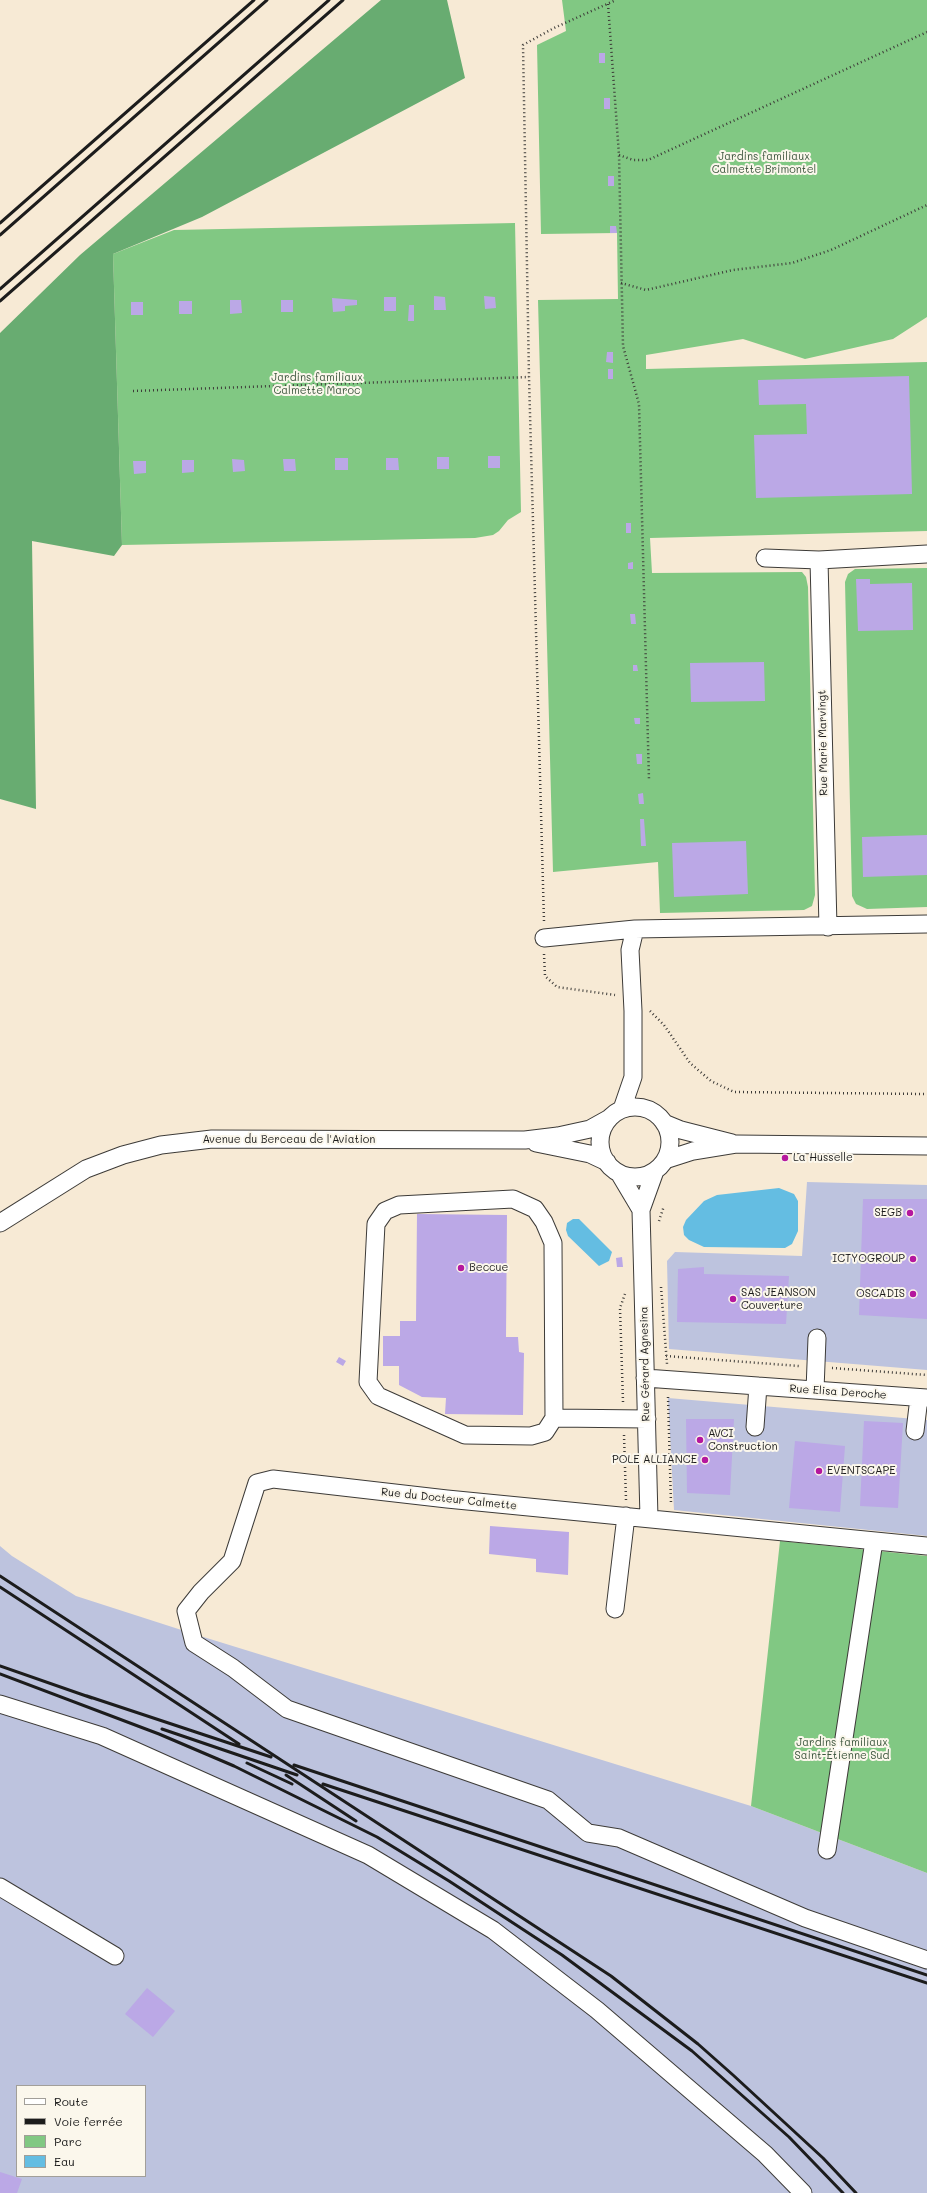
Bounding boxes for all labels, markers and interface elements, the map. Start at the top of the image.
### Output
park label: Jardins familiaux Calmette Brimontel [712,150,816,176]
park label: Jardins familiaux Calmette Maroc [271,371,363,397]
street label: Rue Marie Marvingt [815,690,831,796]
street label: Avenue du Berceau de l'Aviation [203,1133,375,1147]
place label: La Husselle [793,1151,853,1165]
marker: La Husselle [780,1153,790,1163]
place label: SEGB [875,1206,902,1220]
marker: SEGB [905,1208,915,1218]
place label: ICTYOGROUP [832,1252,905,1266]
marker: ICTYOGROUP [908,1254,918,1264]
place label: Beccue [469,1261,508,1275]
marker: Beccue [456,1263,466,1273]
place label: SAS JEANSON Couverture [741,1286,816,1312]
place label: OSCADIS [856,1287,905,1301]
marker: OSCADIS [908,1289,918,1299]
marker: SAS JEANSON Couverture [728,1294,738,1304]
street label: Rue Gérard Agnesina [637,1306,653,1422]
street label: Rue Elisa Deroche [789,1382,887,1402]
place label: AVCI Construction [708,1427,777,1453]
marker: AVCI Construction [695,1435,705,1445]
place label: POLE ALLIANCE [612,1453,697,1467]
marker: POLE ALLIANCE [700,1455,710,1465]
place label: EVENTSCAPE [827,1464,896,1478]
marker: EVENTSCAPE [814,1466,824,1476]
street label: Rue du Docteur Calmette [380,1485,518,1513]
park label: Jardins familiaux Saint-Étienne Sud [794,1736,890,1762]
legend [16,2085,146,2177]
text: Route [54,2093,88,2109]
text: Voie ferrée [54,2113,123,2129]
text: Parc [54,2133,82,2149]
text: Eau [54,2153,75,2169]

